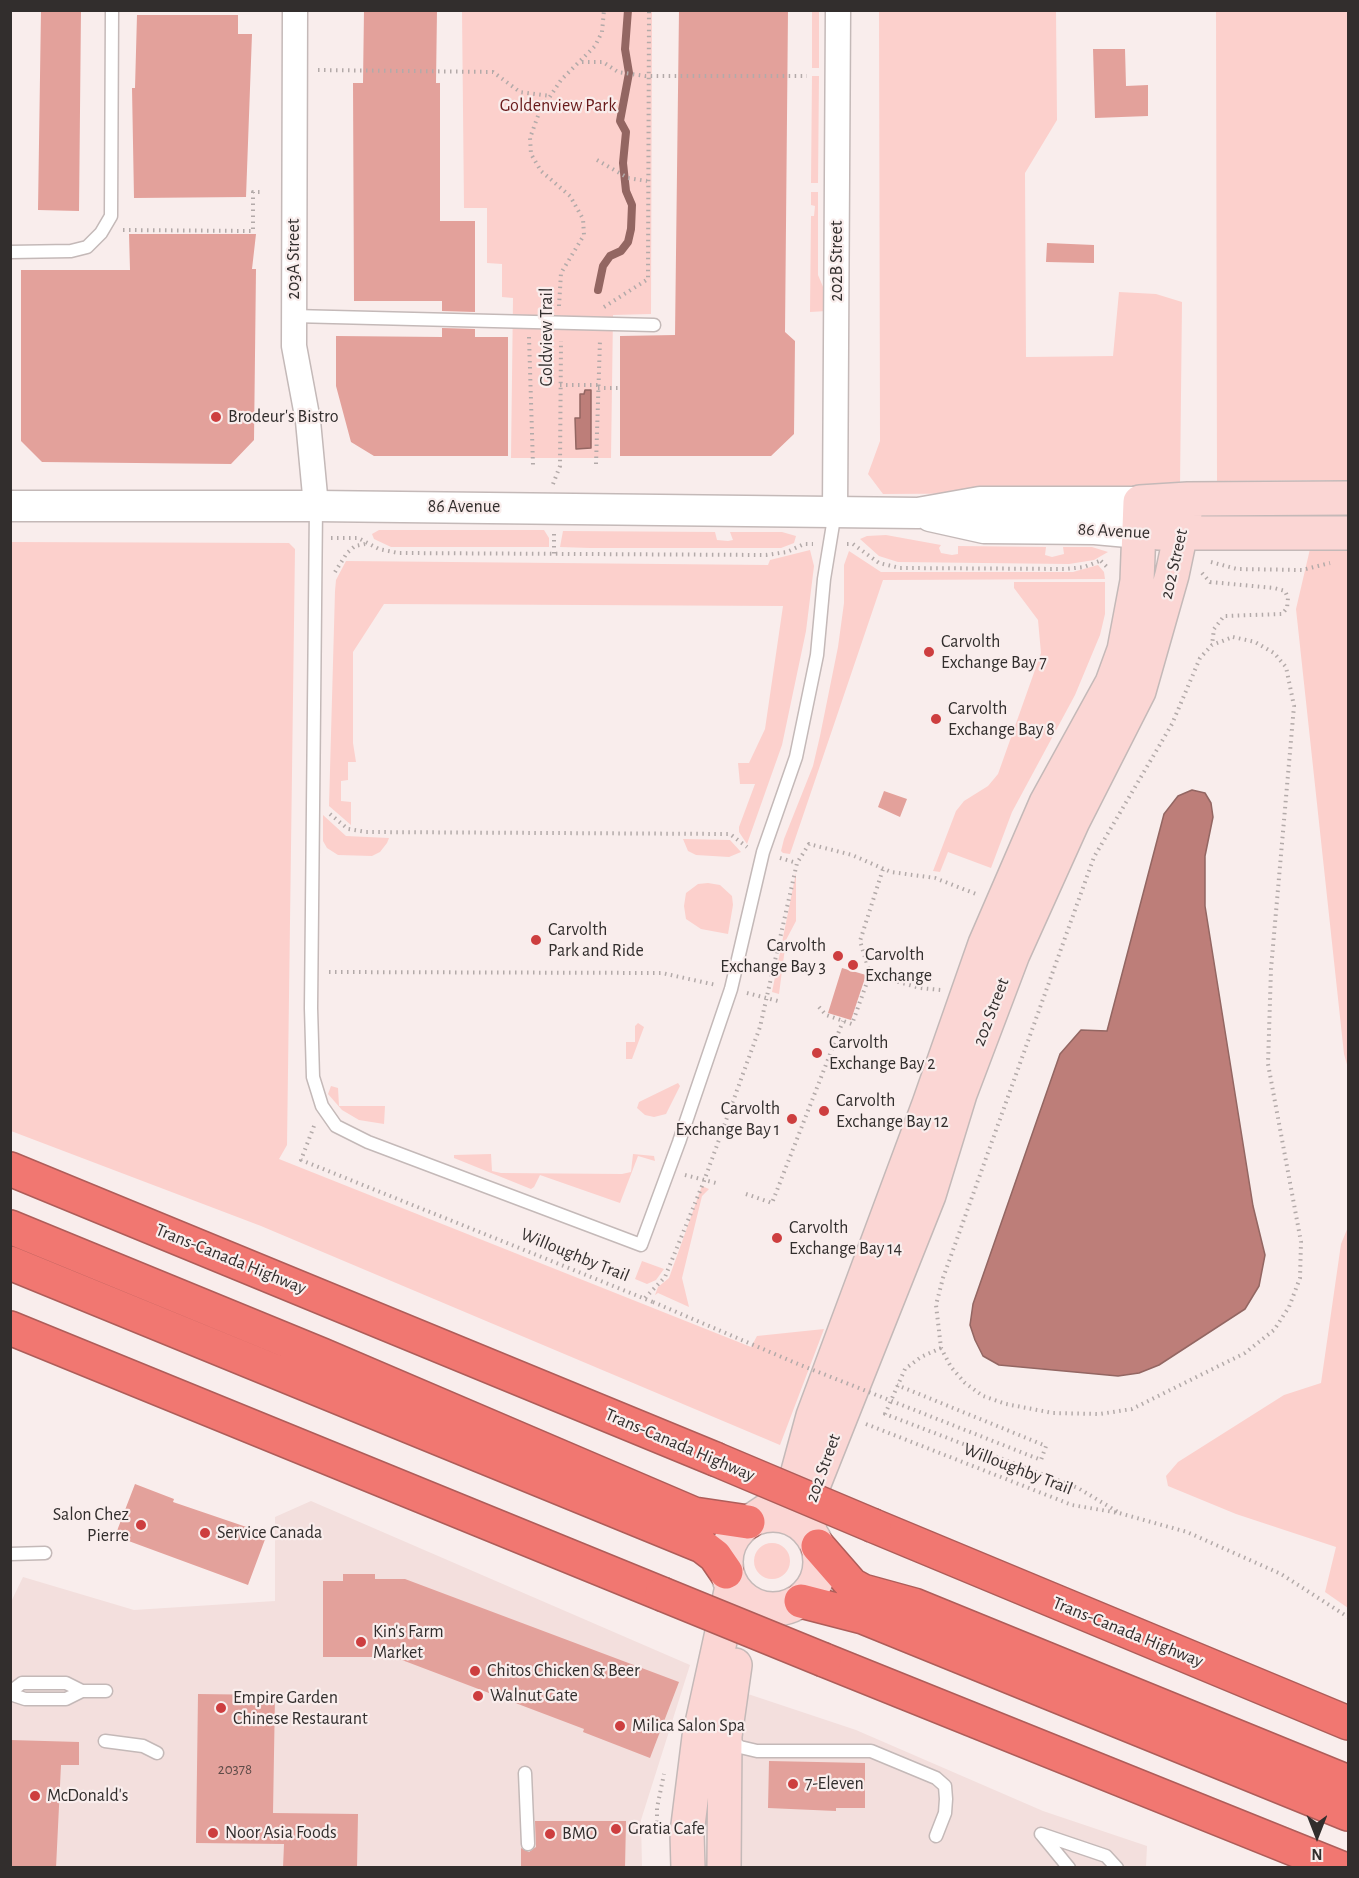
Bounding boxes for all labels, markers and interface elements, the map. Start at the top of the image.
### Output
park label: Goldenview Park [500,95,616,117]
street label: 203A Street [283,219,305,299]
street label: 202B Street [826,221,848,301]
street label: Goldview Trail [536,288,558,386]
place label: Brodeur's Bistro [228,406,339,428]
marker: Brodeur's Bistro [209,410,223,424]
street label: 86 Avenue [428,496,500,518]
street label: 86 Avenue [1077,518,1151,544]
street label: 202 Street [1155,527,1193,601]
place label: Carvolth Exchange Bay 7 [941,631,1047,674]
marker: Carvolth Exchange Bay 7 [922,645,936,659]
place label: Carvolth Exchange Bay 8 [948,698,1055,740]
marker: Carvolth Exchange Bay 8 [929,712,943,726]
place label: Carvolth Park and Ride [548,919,644,962]
marker: Carvolth Park and Ride [529,933,543,947]
place label: Carvolth Exchange Bay 3 [720,935,826,978]
place label: Carvolth Exchange [865,944,932,986]
marker: Carvolth Exchange Bay 3 [831,949,845,963]
marker: Carvolth Exchange [846,958,860,972]
street label: 202 Street [968,975,1014,1049]
place label: Carvolth Exchange Bay 2 [829,1032,936,1074]
marker: Carvolth Exchange Bay 2 [810,1046,824,1060]
place label: Carvolth Exchange Bay 12 [836,1090,949,1132]
place label: Carvolth Exchange Bay 1 [675,1098,780,1140]
marker: Carvolth Exchange Bay 12 [817,1104,831,1118]
marker: Carvolth Exchange Bay 1 [785,1112,799,1126]
place label: Carvolth Exchange Bay 14 [789,1217,902,1260]
street label: Trans-Canada Highway [152,1219,310,1299]
street label: Willoughby Trail [517,1223,633,1287]
marker: Carvolth Exchange Bay 14 [770,1231,784,1245]
street label: Trans-Canada Highway [602,1404,758,1486]
street label: 202 Street [801,1431,845,1505]
street label: Willoughby Trail [960,1438,1076,1500]
place label: Salon Chez Pierre [53,1504,129,1546]
marker: Salon Chez Pierre [134,1518,148,1532]
place label: Service Canada [217,1522,322,1544]
marker: Service Canada [198,1526,212,1540]
street label: Trans-Canada Highway [1049,1592,1207,1672]
place label: Kin's Farm Market [373,1621,444,1664]
marker: Kin's Farm Market [354,1635,368,1649]
place label: Chitos Chicken & Beer [487,1660,640,1682]
marker: Chitos Chicken & Beer [468,1664,482,1678]
place label: Walnut Gate [490,1685,578,1707]
place label: Empire Garden Chinese Restaurant [233,1687,368,1730]
marker: Walnut Gate [471,1689,485,1703]
marker: Empire Garden Chinese Restaurant [214,1701,228,1715]
place label: Milica Salon Spa [632,1715,745,1737]
marker: Milica Salon Spa [613,1719,627,1733]
house number: 20378 [218,1760,252,1778]
place label: 7-Eleven [805,1773,864,1795]
marker: 7-Eleven [786,1777,800,1791]
place label: McDonald's [47,1785,129,1807]
marker: McDonald's [28,1789,42,1803]
north arrow [1287,1806,1347,1866]
place label: Gratia Cafe [628,1818,705,1840]
place label: Noor Asia Foods [225,1822,337,1844]
marker: Gratia Cafe [609,1822,623,1836]
place label: BMO [562,1823,597,1845]
marker: Noor Asia Foods [206,1826,220,1840]
marker: BMO [543,1827,557,1841]
text: N [1311,1846,1323,1862]

